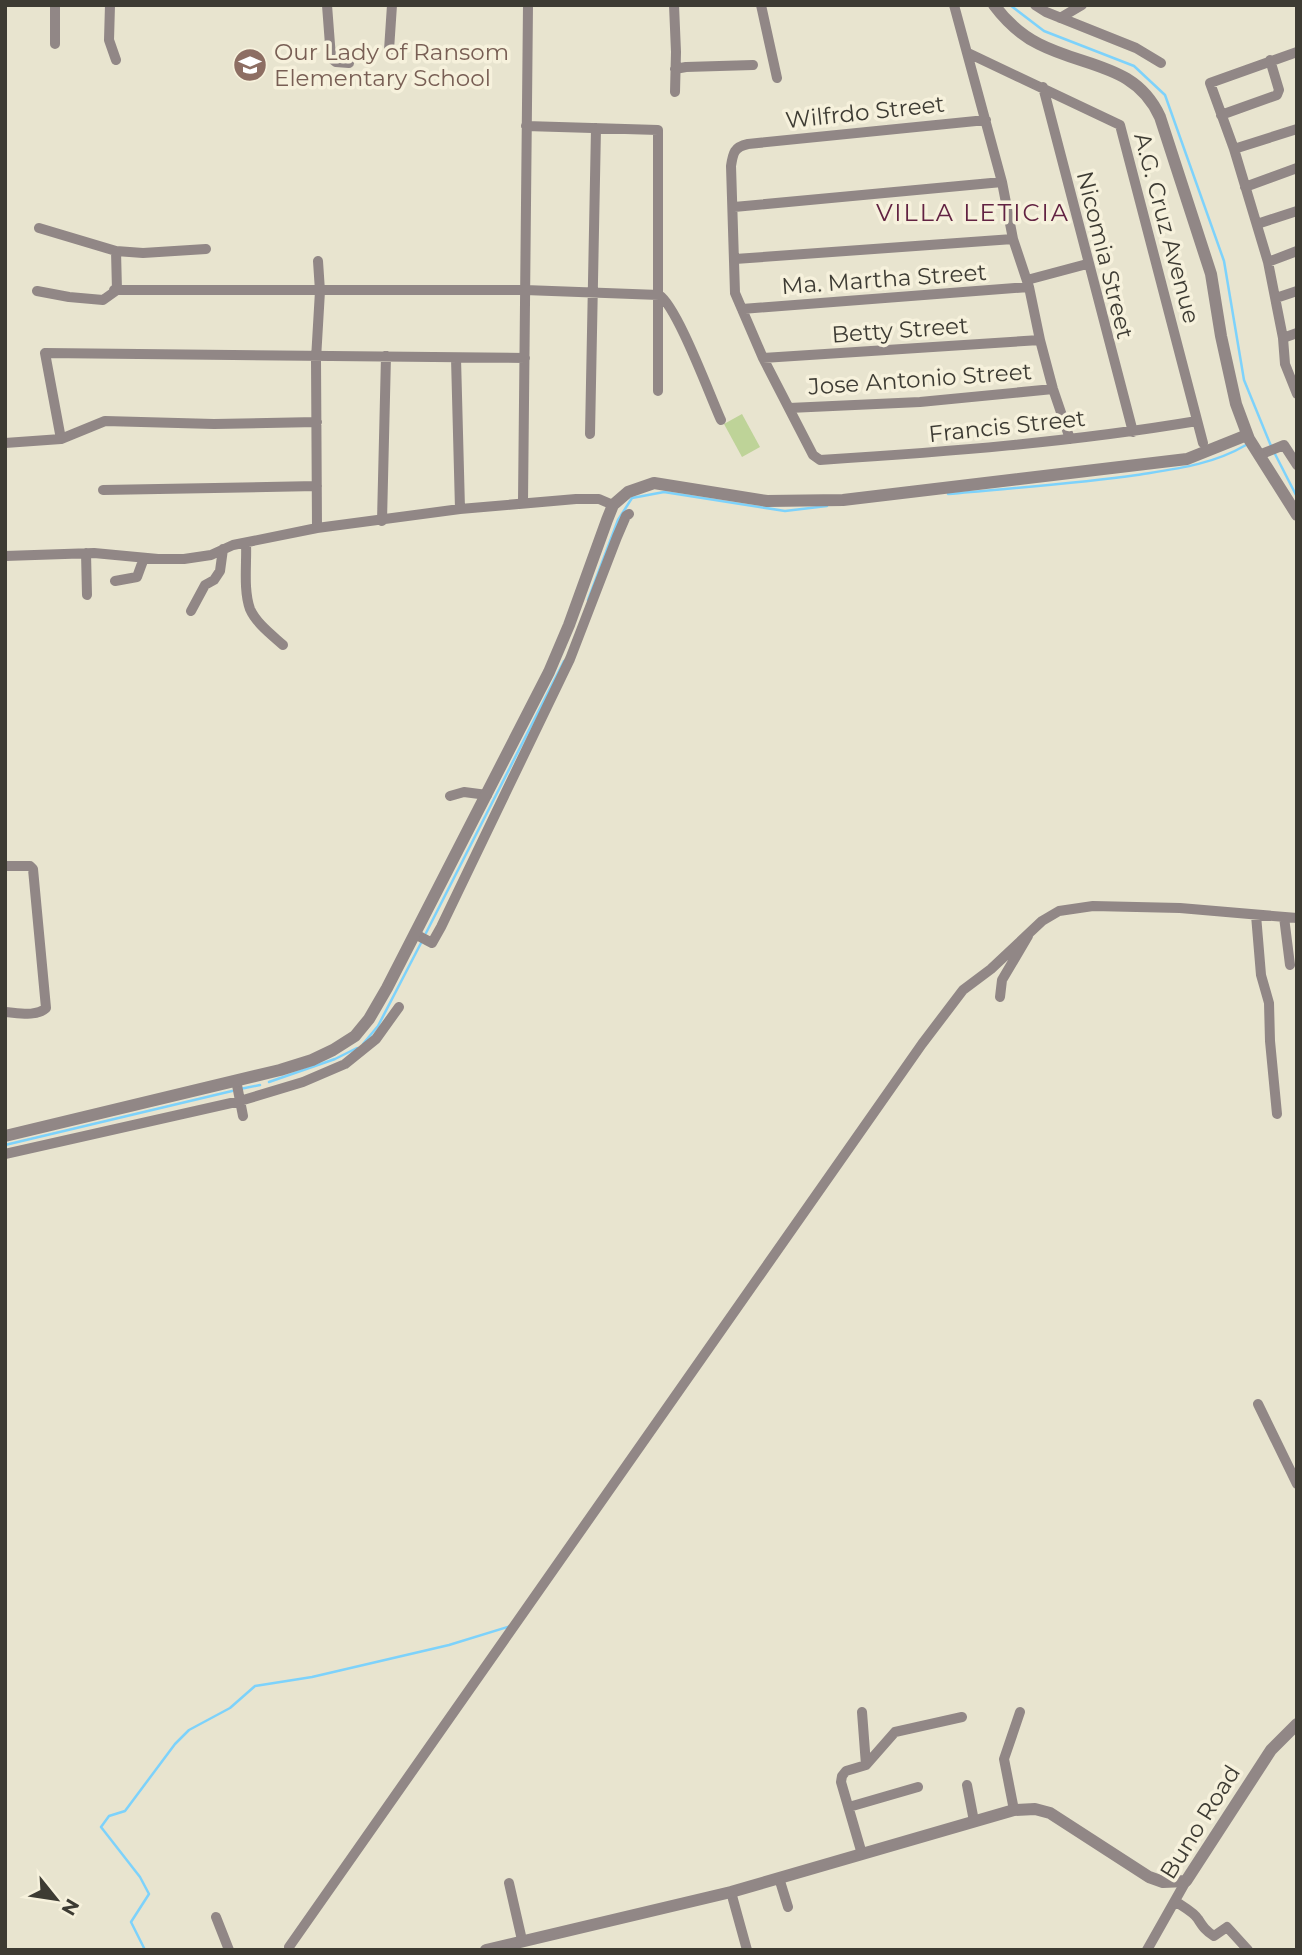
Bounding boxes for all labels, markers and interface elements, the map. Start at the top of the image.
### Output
place label: Our Lady of Ransom Elementary School [274,38,509,92]
school or university icon: Our Lady of Ransom Elementary School [231,46,269,84]
street label: Wilfrdo Street [784,90,946,134]
street label: A.G. Cruz Avenue [1128,130,1206,326]
street label: Nicomia Street [1071,168,1139,342]
district label: VILLA LETICIA [876,198,1070,227]
street label: Ma. Martha Street [780,258,988,300]
street label: Betty Street [831,311,969,349]
street label: Jose Antonio Street [806,357,1033,401]
street label: Francis Street [927,404,1087,448]
street label: Buno Road [1154,1760,1246,1884]
north arrow [21,1864,91,1934]
text: N [56,1895,84,1920]

